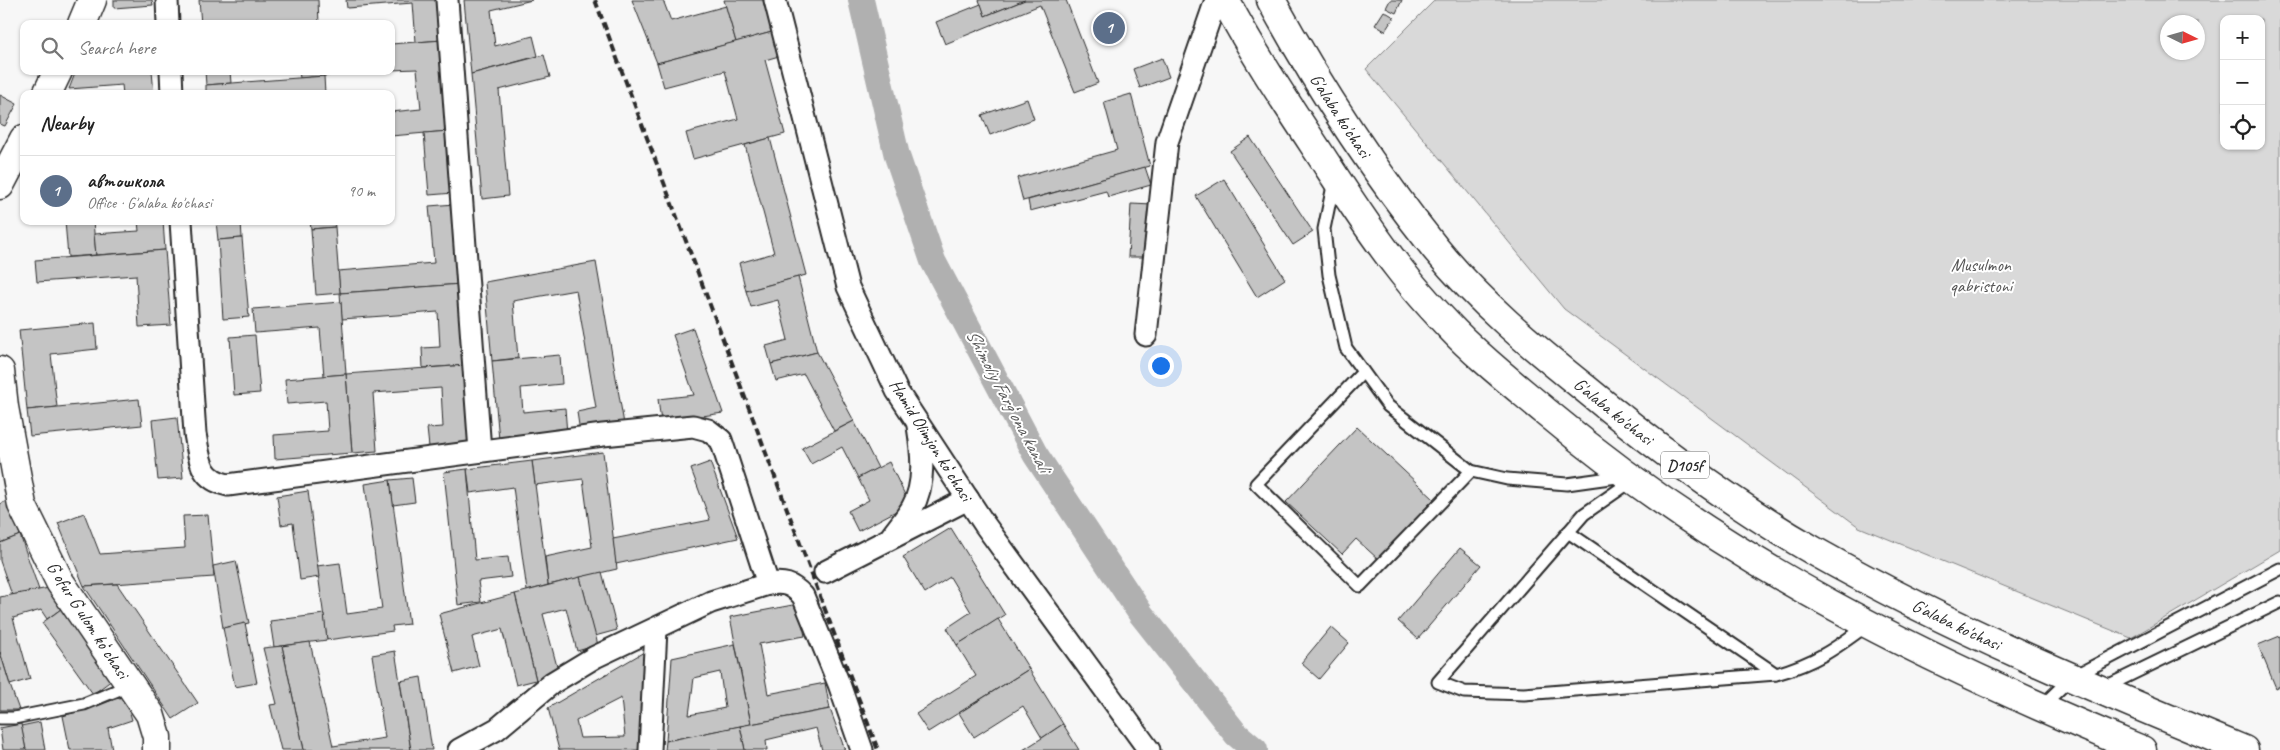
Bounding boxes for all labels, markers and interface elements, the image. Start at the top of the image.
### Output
pin: 1 [1093,9,1125,47]
north arrow [2160,15,2205,60]
map controls [2220,15,2265,150]
button: + [2220,15,2265,60]
search box [20,20,395,75]
icon: search [38,34,66,62]
text: Search here [78,36,155,60]
button: − [2220,60,2265,105]
street label: G'alaba ko'chasi [1305,70,1377,164]
button: locate [2220,105,2265,150]
text: Nearby [40,110,93,136]
text: автошкола [87,169,164,193]
text: 1 [52,181,60,201]
text: 90 m [348,181,375,201]
text: Office · G'alaba ko'chasi [87,193,212,213]
park label: Musulmon qabristoni [1950,254,2015,297]
water label: Shimoliy Fargʻona kanali [960,325,1058,480]
your location [1148,353,1174,379]
street label: G'alaba ko'chasi [1569,373,1660,451]
street label: Hamid Olimjon koʻchasi [885,375,979,507]
road number: D105f [1661,452,1709,478]
street label: Gʻofur Gʻulom koʻchasi [42,557,135,685]
street label: G'alaba ko'chasi [1908,594,2007,656]

